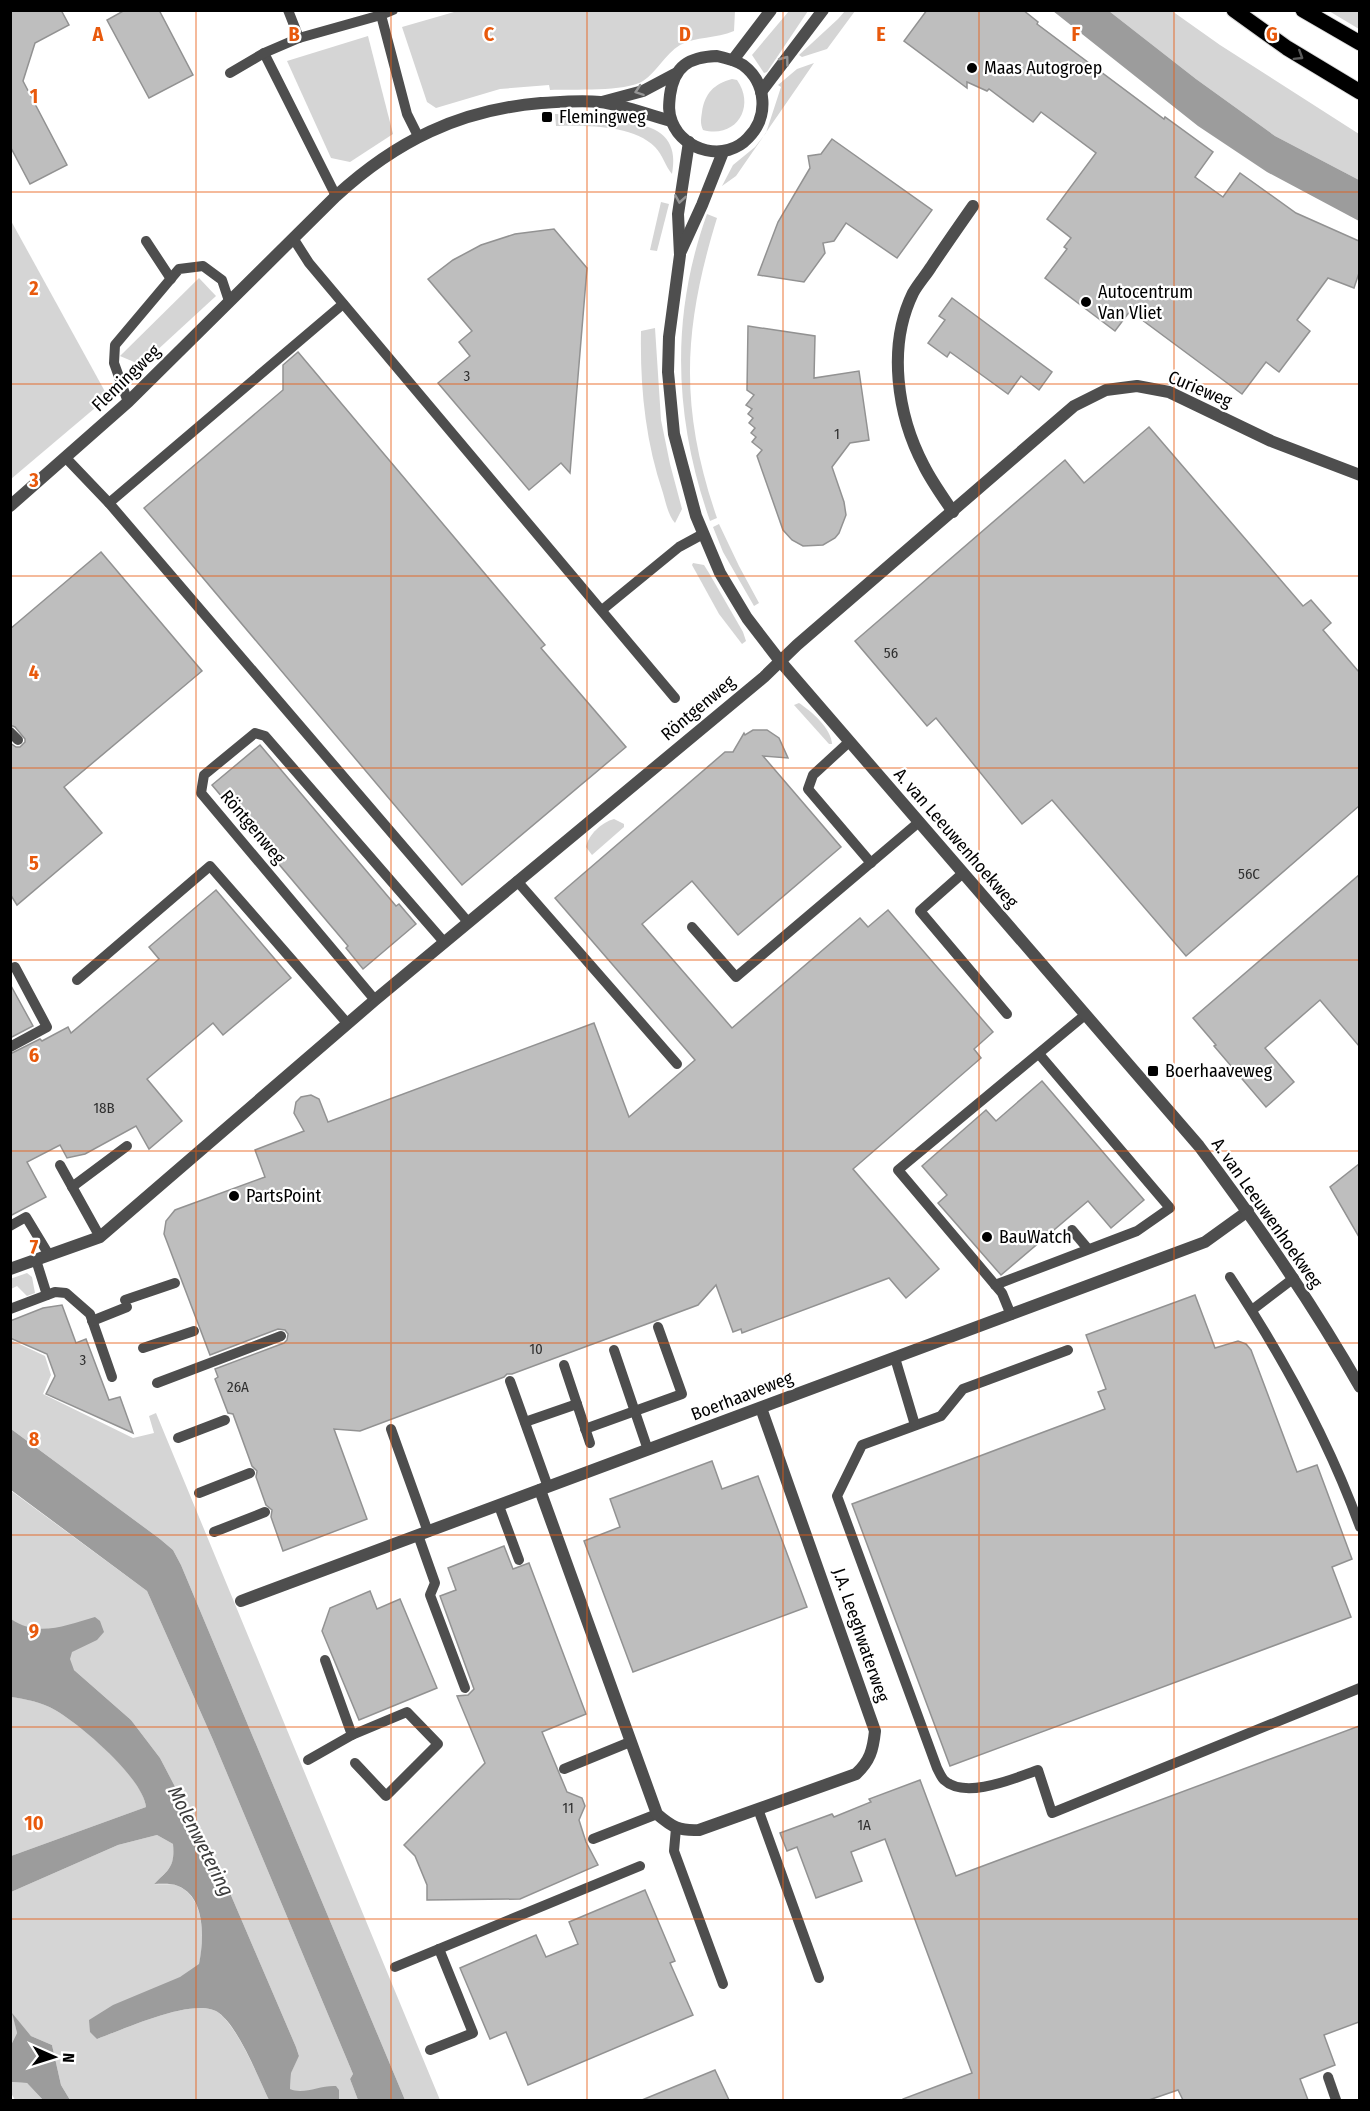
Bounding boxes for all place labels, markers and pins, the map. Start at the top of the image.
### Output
place label: Maas Autogroep [984,57,1102,79]
marker: Maas Autogroep [965,61,979,75]
place label: Flemingweg [559,106,646,128]
marker: Flemingweg [540,110,554,124]
place label: Autocentrum Van Vliet [1098,281,1193,324]
marker: Autocentrum Van Vliet [1079,295,1093,309]
place label: Boerhaaveweg [1165,1060,1273,1082]
marker: Boerhaaveweg [1146,1064,1160,1078]
place label: PartsPoint [246,1185,322,1207]
marker: PartsPoint [227,1189,241,1203]
place label: BauWatch [999,1226,1072,1248]
marker: BauWatch [980,1230,994,1244]

